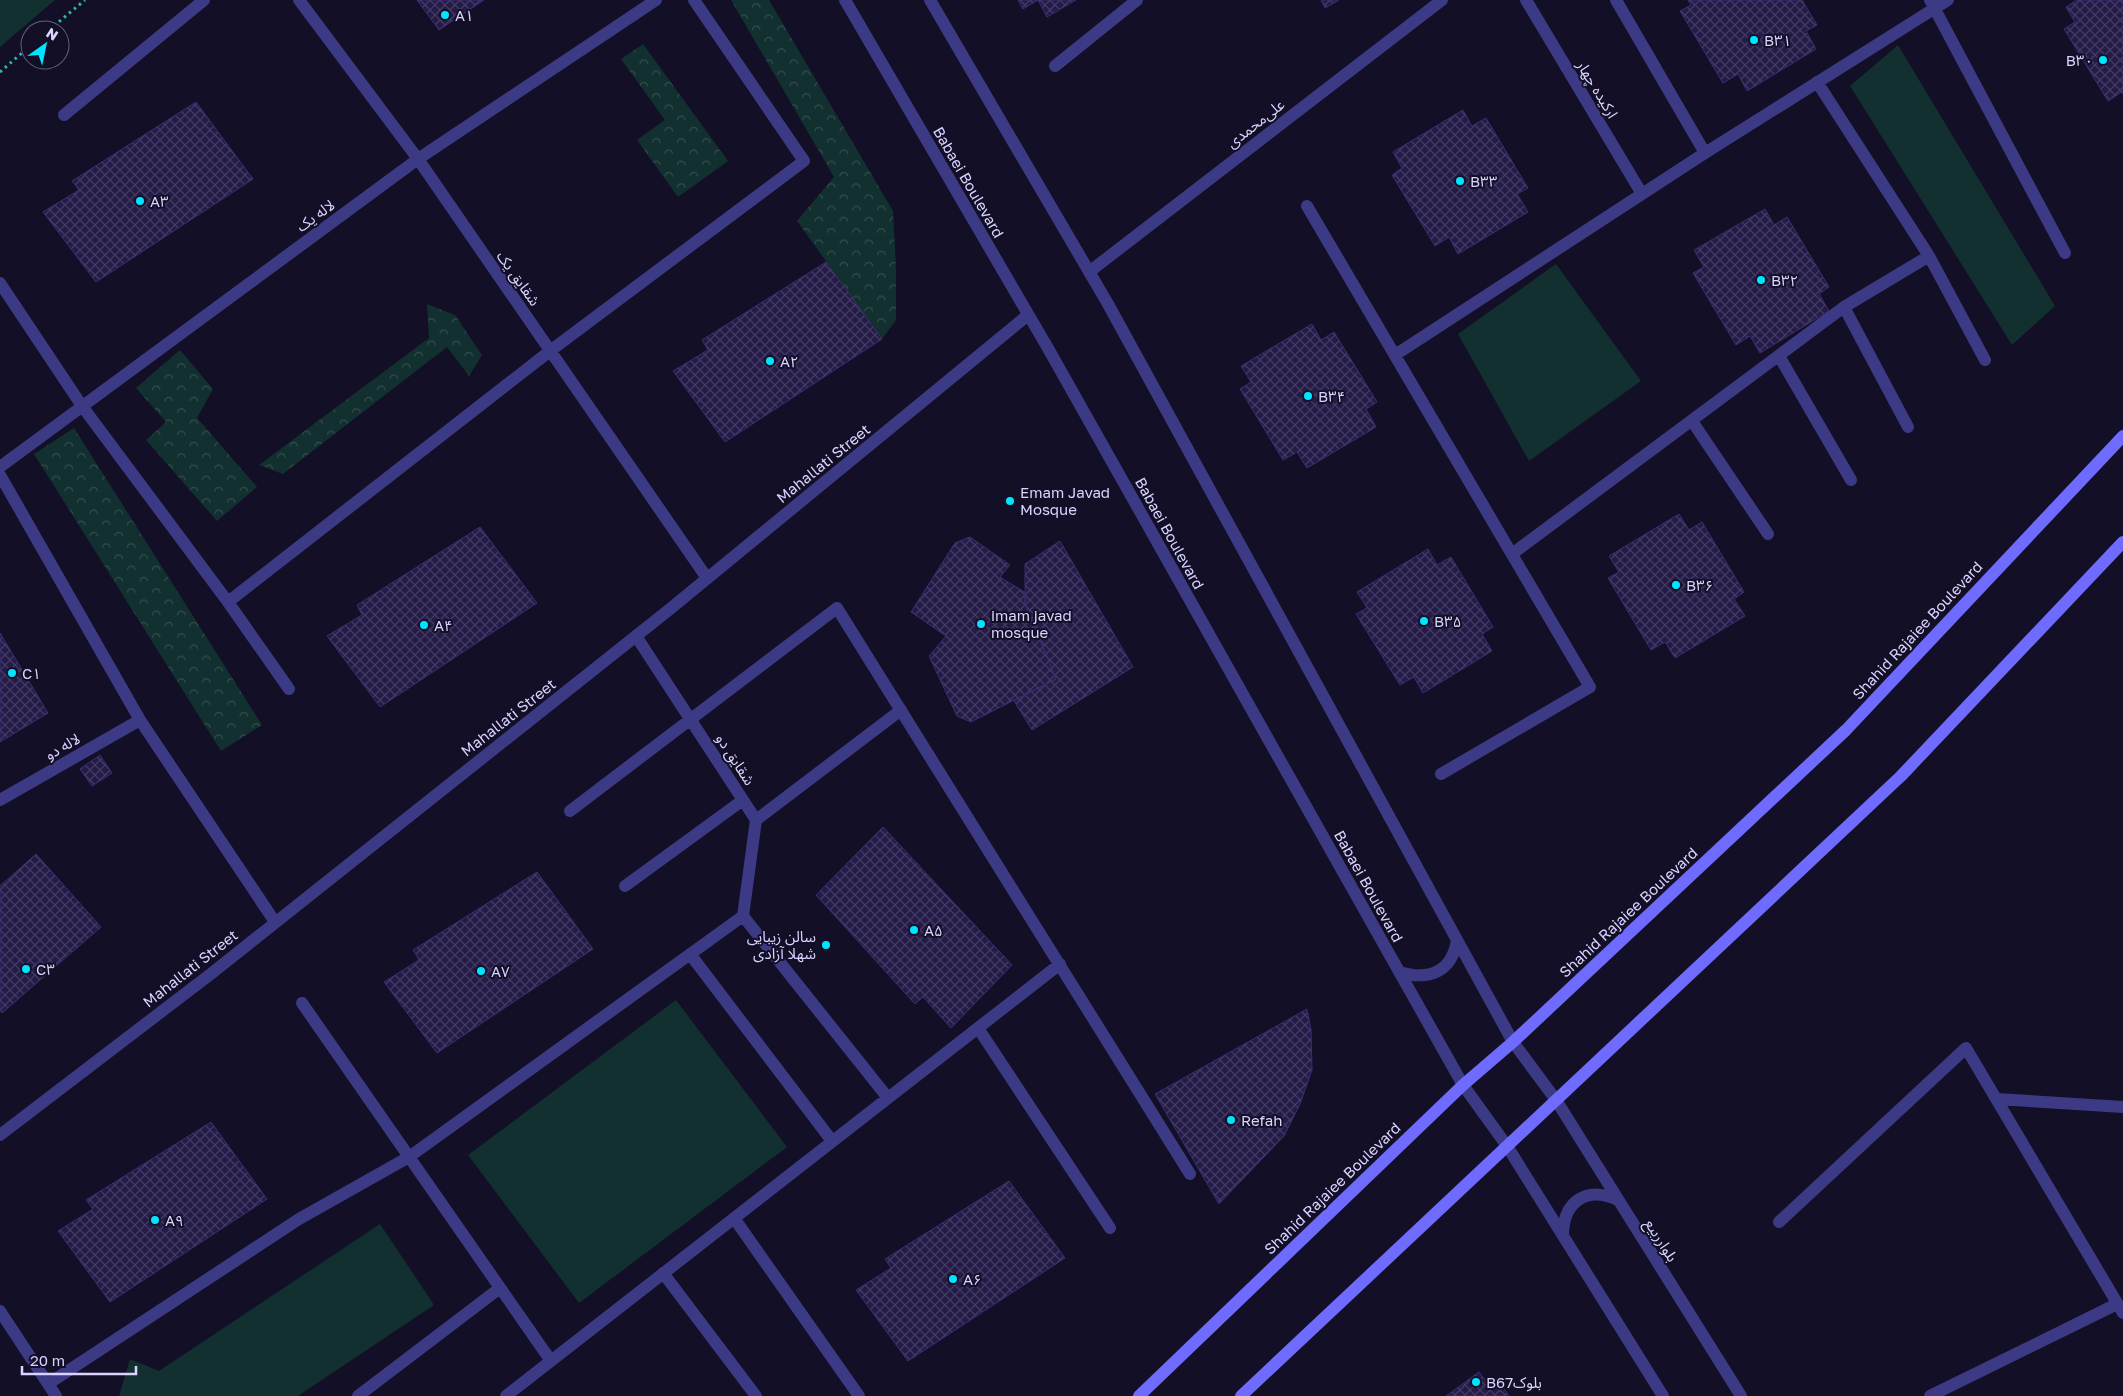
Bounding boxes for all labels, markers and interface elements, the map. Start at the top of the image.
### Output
place label: A۱ [455,6,474,24]
marker: A۱ [439,9,451,21]
north arrow [20,20,70,70]
text: N [43,24,61,44]
place label: B۳۱ [1764,31,1791,49]
marker: B۳۱ [1748,34,1760,46]
place label: B۳۰ [2066,51,2093,69]
marker: B۳۰ [2097,54,2109,66]
street label: ارکیده چهار [1571,56,1622,122]
street label: علی‌محمدی [1222,95,1289,152]
street label: Babaei Boulevard [930,123,1008,241]
place label: B۳۳ [1470,172,1498,190]
marker: B۳۳ [1454,175,1466,187]
place label: A۳ [150,192,169,210]
marker: A۳ [134,195,146,207]
street label: لاله یک [292,195,338,235]
street label: شقایق یک [492,247,545,310]
place label: B۳۲ [1771,271,1798,289]
marker: B۳۲ [1755,274,1767,286]
place label: A۲ [780,352,799,370]
marker: A۲ [764,355,776,367]
place label: B۳۴ [1318,387,1345,405]
marker: B۳۴ [1302,390,1314,402]
street label: Mahallati Street [773,420,873,506]
street label: Babaei Boulevard [1132,474,1208,592]
place label: Emam Javad Mosque [1020,483,1110,518]
marker: Emam Javad Mosque [1004,495,1016,507]
street label: Shahid Rajaiee Boulevard [1848,557,1986,703]
place label: B۳۶ [1686,576,1713,594]
marker: B۳۶ [1670,579,1682,591]
place label: imam javad mosque [991,606,1072,641]
place label: B۳۵ [1434,612,1461,630]
marker: B۳۵ [1418,615,1430,627]
place label: A۴ [434,616,453,634]
marker: imam javad mosque [975,618,987,630]
marker: A۴ [418,619,430,631]
place label: C۱ [22,664,41,682]
marker: C۱ [6,667,18,679]
street label: Mahallati Street [457,674,559,760]
street label: لاله دو [41,729,83,764]
street label: شقایق دو [711,730,759,789]
street label: Babaei Boulevard [1331,827,1407,945]
street label: Shahid Rajaiee Boulevard [1555,843,1701,981]
place label: A۵ [924,921,943,939]
marker: A۵ [908,924,920,936]
street label: Mahallati Street [139,925,241,1011]
place label: سالن زیبایی شهلا آزادی [747,927,816,963]
marker: سالن زیبایی شهلا آزادی [820,939,832,951]
place label: C۳ [36,960,55,978]
place label: A۷ [491,962,510,980]
marker: C۳ [20,963,32,975]
marker: A۷ [475,965,487,977]
place label: Refah [1241,1111,1282,1129]
marker: Refah [1225,1114,1237,1126]
street label: Shahid Rajaiee Boulevard [1260,1118,1404,1258]
place label: A۹ [165,1211,184,1229]
marker: A۹ [149,1214,161,1226]
street label: بلوارربیع [1638,1215,1682,1267]
place label: A۶ [963,1270,982,1288]
marker: A۶ [947,1273,959,1285]
scale bar [22,1344,136,1376]
text: 20 m [30,1351,65,1369]
place label: B67بلوک [1486,1373,1542,1392]
marker: B67بلوک [1470,1376,1482,1388]

